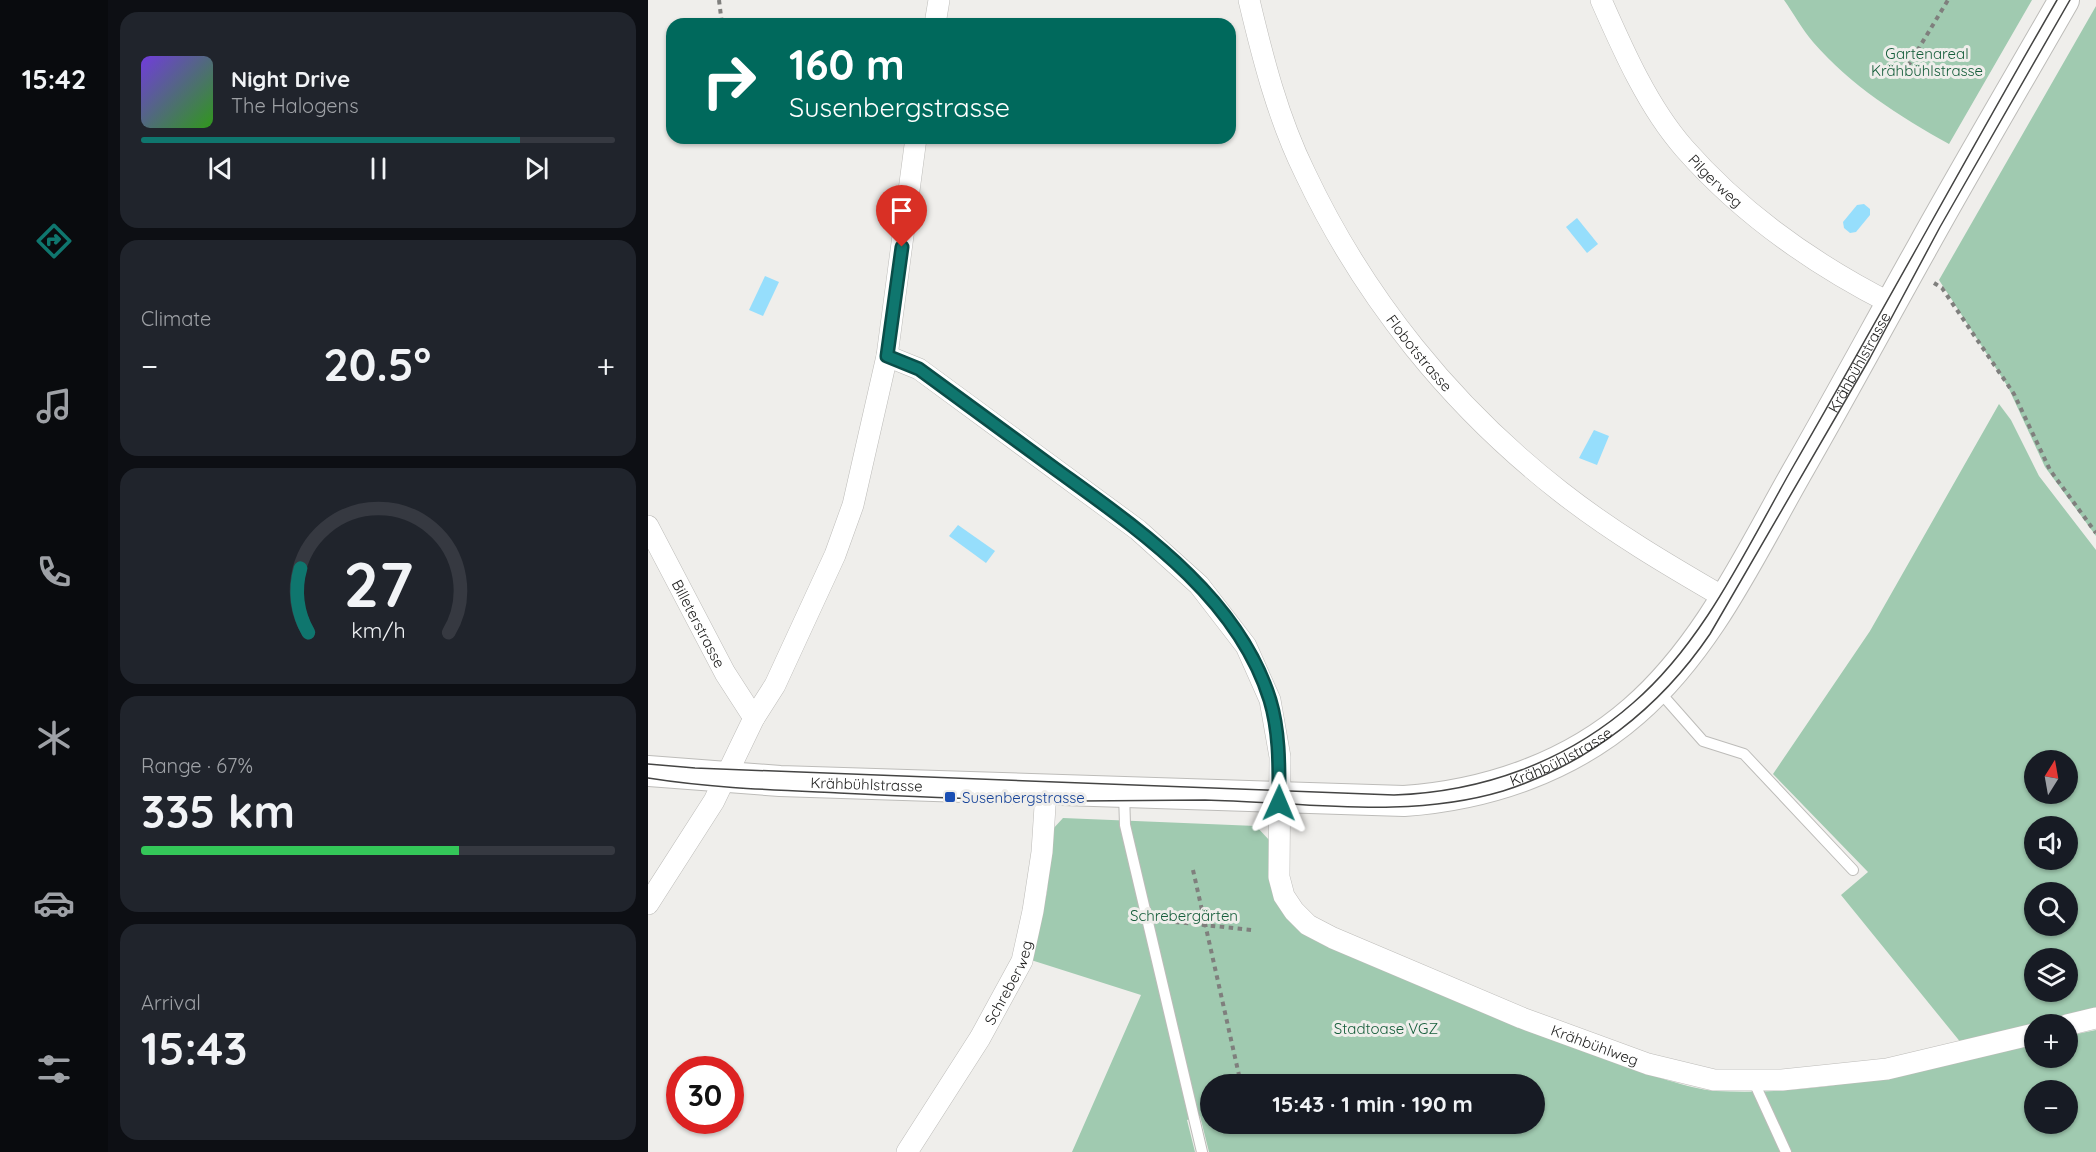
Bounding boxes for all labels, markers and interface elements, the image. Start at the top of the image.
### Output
text: 160 m [789,38,905,91]
icon: right [690,42,768,120]
park label: Gartenareal Krähbühlstrasse [1871,44,1983,80]
text: 15:42 [22,62,86,96]
text: Night Drive [231,65,350,93]
text: Susenbergstrasse [789,90,1010,124]
text: The Halogens [231,93,359,118]
street label: Pilgerweg [1685,150,1747,211]
icon: previous [204,152,237,185]
icon: pause [362,152,395,185]
icon: next [520,152,553,185]
pin [876,185,927,247]
icon: arrive [885,194,918,227]
icon: directions [33,220,75,262]
text: Climate [141,306,211,331]
street label: Krähbühlstrasse [1823,308,1894,416]
street label: Flobotstrasse [1383,311,1457,395]
text: 20.5° [323,336,431,392]
text: − [141,345,158,386]
text: + [596,345,615,386]
icon: music [33,385,75,427]
text: 27 [343,545,413,623]
icon: phone [33,551,75,593]
street label: Billeterstrasse [668,576,730,671]
text: km/h [351,617,405,643]
icon: climate [33,717,75,759]
street label: Krähbühlstrasse [1507,722,1615,790]
north arrow [2024,750,2078,804]
map controls [2024,750,2078,1134]
text: Range · 67% [141,753,253,778]
position arrow [1247,771,1311,835]
street label: Krähbühlstrasse [810,772,923,795]
text: 335 km [141,783,295,839]
place label: Susenbergstrasse [962,788,1085,807]
marker: Susenbergstrasse [943,790,957,804]
button: sound [2024,816,2078,870]
icon: car [33,882,75,924]
button: search [2024,882,2078,936]
park label: Schrebergärten [1130,906,1238,925]
street label: Schreberweg [980,939,1036,1028]
button: layers [2024,948,2078,1002]
text: Arrival [141,990,201,1015]
button: + [2024,1014,2078,1068]
park label: Stadtoase VGZ [1334,1019,1438,1038]
text: 15:43 [141,1020,247,1076]
street label: Krähbühlweg [1549,1020,1641,1069]
icon: filters [33,1048,75,1090]
speed limit sign: 30 [666,1056,744,1134]
button: − [2024,1080,2078,1134]
text: 15:43 · 1 min · 190 m [1272,1090,1473,1118]

